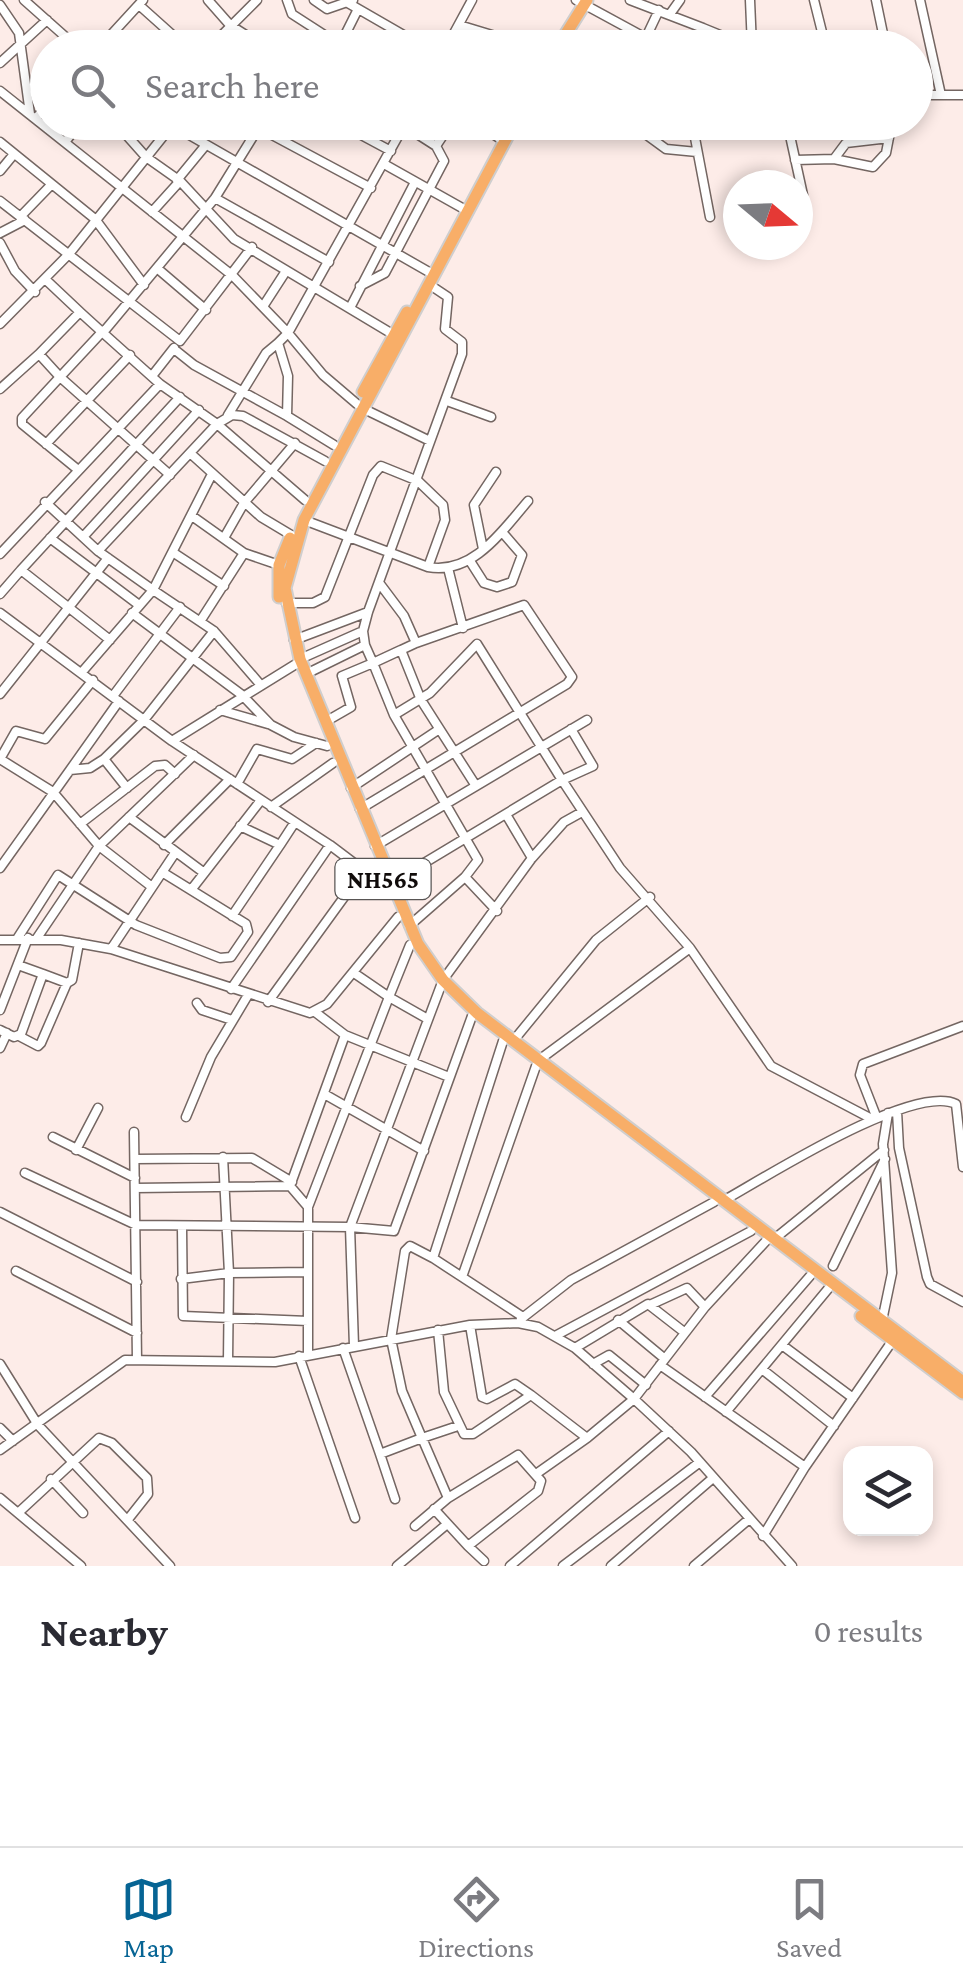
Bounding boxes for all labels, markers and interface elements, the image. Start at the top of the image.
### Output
search box [30,30,933,140]
icon: search [65,58,120,113]
text: Search here [145,64,319,106]
north arrow [723,170,813,260]
road number: NH565 [336,859,430,899]
map controls [843,1446,933,1536]
button: layers [843,1446,933,1536]
text: Nearby [40,1608,168,1655]
text: 0 results [813,1613,923,1649]
tab: Map [121,1872,176,1963]
tab: Directions [418,1872,534,1963]
tab: Saved [776,1872,842,1963]

